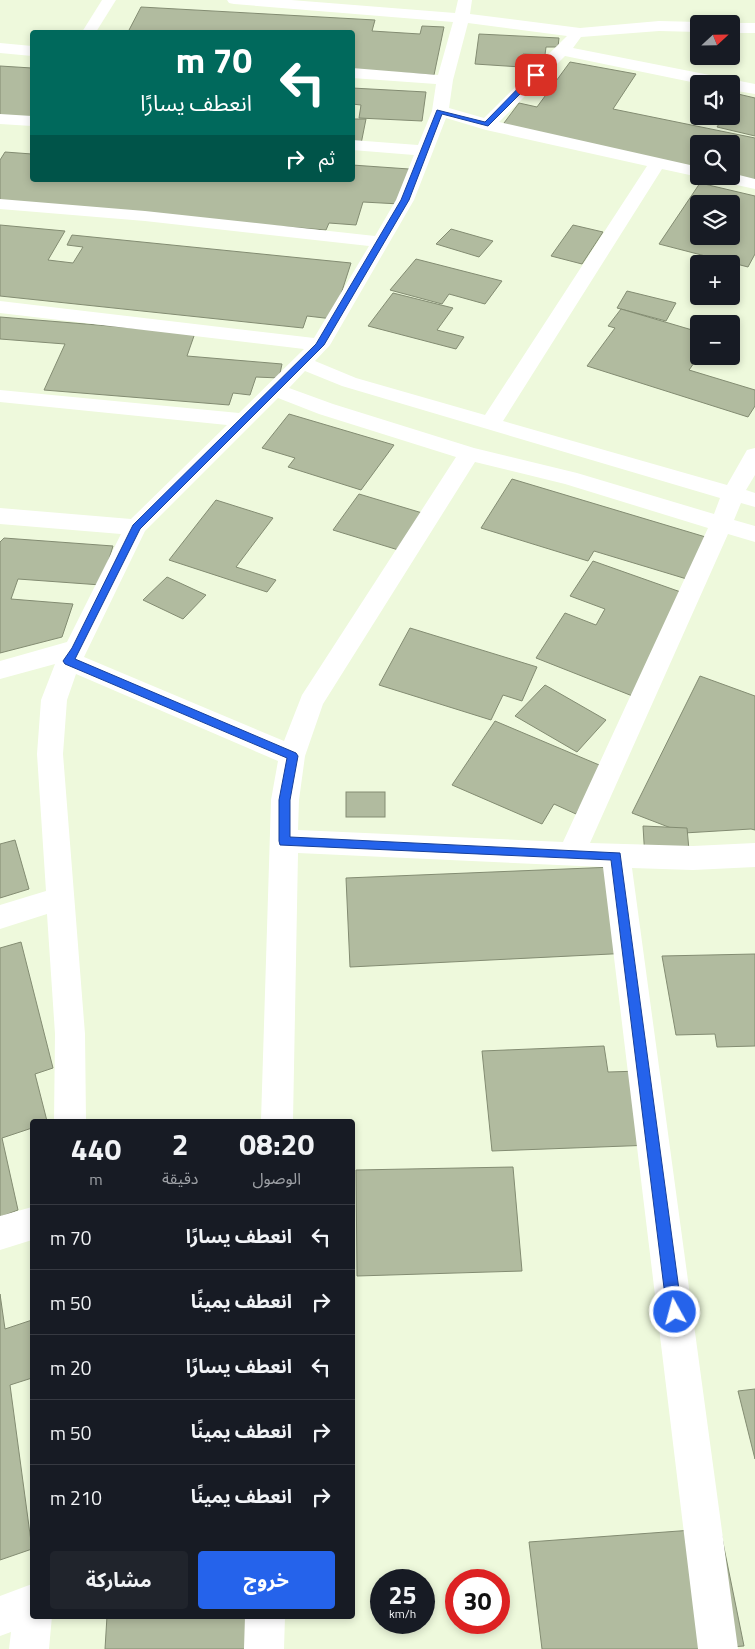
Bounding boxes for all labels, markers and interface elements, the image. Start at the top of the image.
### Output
north arrow [690,15,740,65]
map controls [690,15,740,365]
text: 70 m [176,33,252,87]
icon: left [270,50,335,115]
pin [515,54,557,96]
icon: arrive [522,61,550,89]
button: sound [690,75,740,125]
text: انعطف يسارًا [140,86,252,120]
button: search [690,135,740,185]
text: ثم [319,143,335,172]
icon: right [281,145,309,173]
button: layers [690,195,740,245]
button: + [690,255,740,305]
button: − [690,315,740,365]
text: 2 [172,1121,189,1167]
text: 08:20 [239,1121,314,1167]
text: 440 [71,1126,121,1172]
text: دقيقة [162,1166,198,1190]
text: الوصول [252,1166,301,1190]
text: m [89,1167,103,1191]
text: انعطف يسارًا [186,1221,292,1250]
text: 70 m [50,1223,91,1252]
icon: left [307,1223,335,1251]
position arrow [648,1285,700,1337]
text: انعطف يمينًا [191,1286,292,1315]
text: 50 m [50,1288,91,1317]
icon: right [307,1288,335,1316]
text: انعطف يسارًا [186,1351,292,1380]
text: 20 m [50,1353,91,1382]
icon: left [307,1353,335,1381]
text: انعطف يمينًا [191,1416,292,1445]
text: 50 m [50,1418,91,1447]
icon: right [307,1418,335,1446]
text: انعطف يمينًا [191,1481,292,1510]
text: 210 m [50,1483,102,1512]
icon: right [307,1483,335,1511]
button: مشاركة [50,1551,188,1609]
button: خروج [198,1551,335,1609]
speed limit sign: 30 [445,1569,510,1634]
text: 25 [388,1576,417,1614]
text: km/h [389,1604,416,1623]

